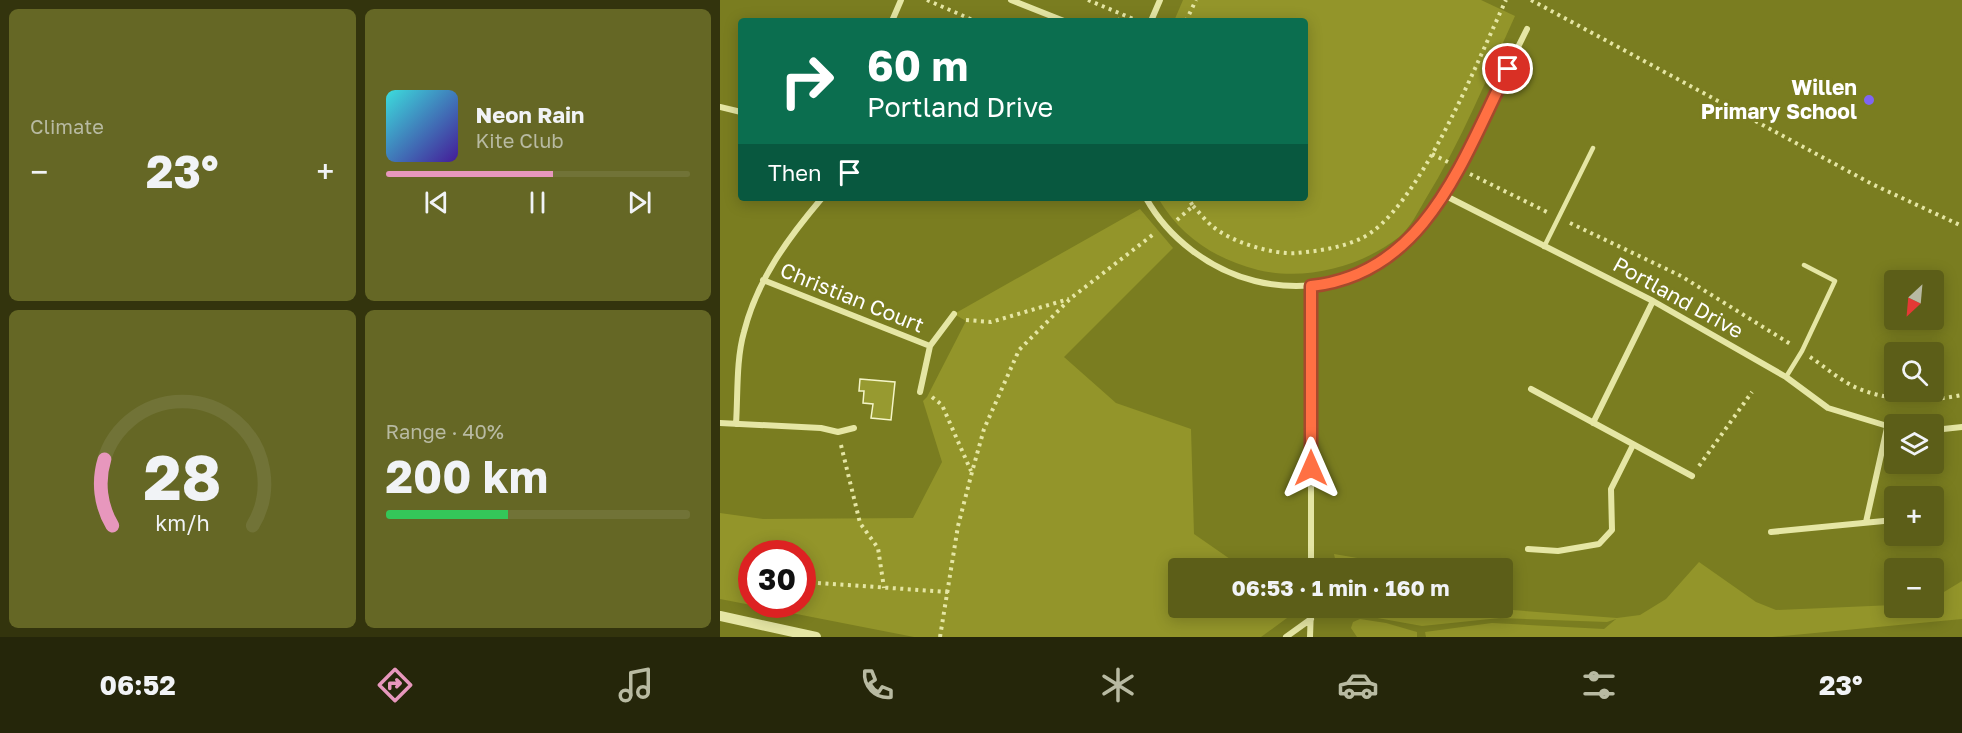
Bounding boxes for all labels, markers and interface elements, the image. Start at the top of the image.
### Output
text: 60 m [867,40,968,90]
icon: right [768,42,846,120]
pin [1482,43,1533,94]
icon: arrive [1491,52,1524,85]
place label: Willen Primary School [1701,74,1857,124]
text: Portland Drive [867,91,1053,123]
marker: Willen Primary School [1862,93,1876,107]
text: Neon Rain [476,101,584,128]
text: Climate [30,114,104,138]
text: Kite Club [476,128,564,152]
text: 23° [146,144,218,198]
text: − [30,152,48,191]
text: + [316,152,334,191]
icon: arrive [833,156,866,189]
text: Then [768,159,821,186]
icon: previous [420,186,453,219]
icon: pause [521,186,554,219]
icon: next [623,186,656,219]
street label: Portland Drive [1609,251,1748,344]
street label: Christian Court [777,256,928,338]
north arrow [1884,270,1944,330]
map controls [1884,270,1944,618]
button: search [1884,342,1944,402]
button: layers [1884,414,1944,474]
text: Range · 40% [386,419,504,443]
position arrow [1279,436,1343,500]
text: 28 [143,439,221,514]
text: 200 km [386,449,548,503]
button: + [1884,486,1944,546]
text: km/h [155,510,210,536]
speed limit sign: 30 [738,540,816,618]
button: − [1884,558,1944,618]
text: 06:53 · 1 min · 160 m [1232,574,1450,601]
icon: directions [374,664,416,706]
icon: music [615,664,657,706]
icon: phone [856,664,898,706]
icon: climate [1097,664,1139,706]
icon: car [1337,664,1379,706]
icon: filters [1578,664,1620,706]
text: 06:52 [99,669,176,701]
text: 23° [1819,669,1863,701]

